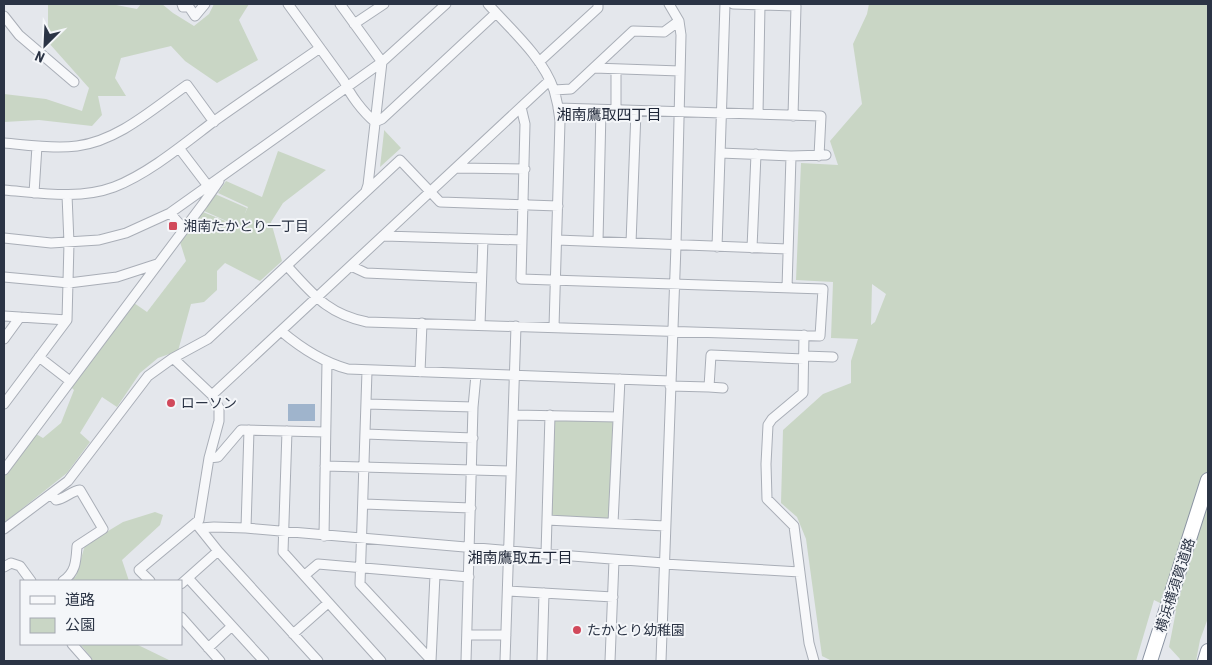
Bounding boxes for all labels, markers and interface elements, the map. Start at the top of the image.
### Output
north arrow [20,20,70,70]
text: N [33,48,47,66]
district label: 湘南鷹取四丁目 [556,106,662,124]
place label: 湘南たかとり一丁目 [183,218,309,234]
marker: 湘南たかとり一丁目 [167,220,179,232]
place label: ローソン [181,395,237,411]
marker: ローソン [165,397,177,409]
street label: 横浜横須賀道路 [1152,536,1198,634]
district label: 湘南鷹取五丁目 [467,549,573,567]
legend [20,580,182,645]
text: 道路 [65,591,95,609]
text: 公園 [65,616,95,634]
place label: たかとり幼稚園 [587,622,685,638]
marker: たかとり幼稚園 [571,624,583,636]

